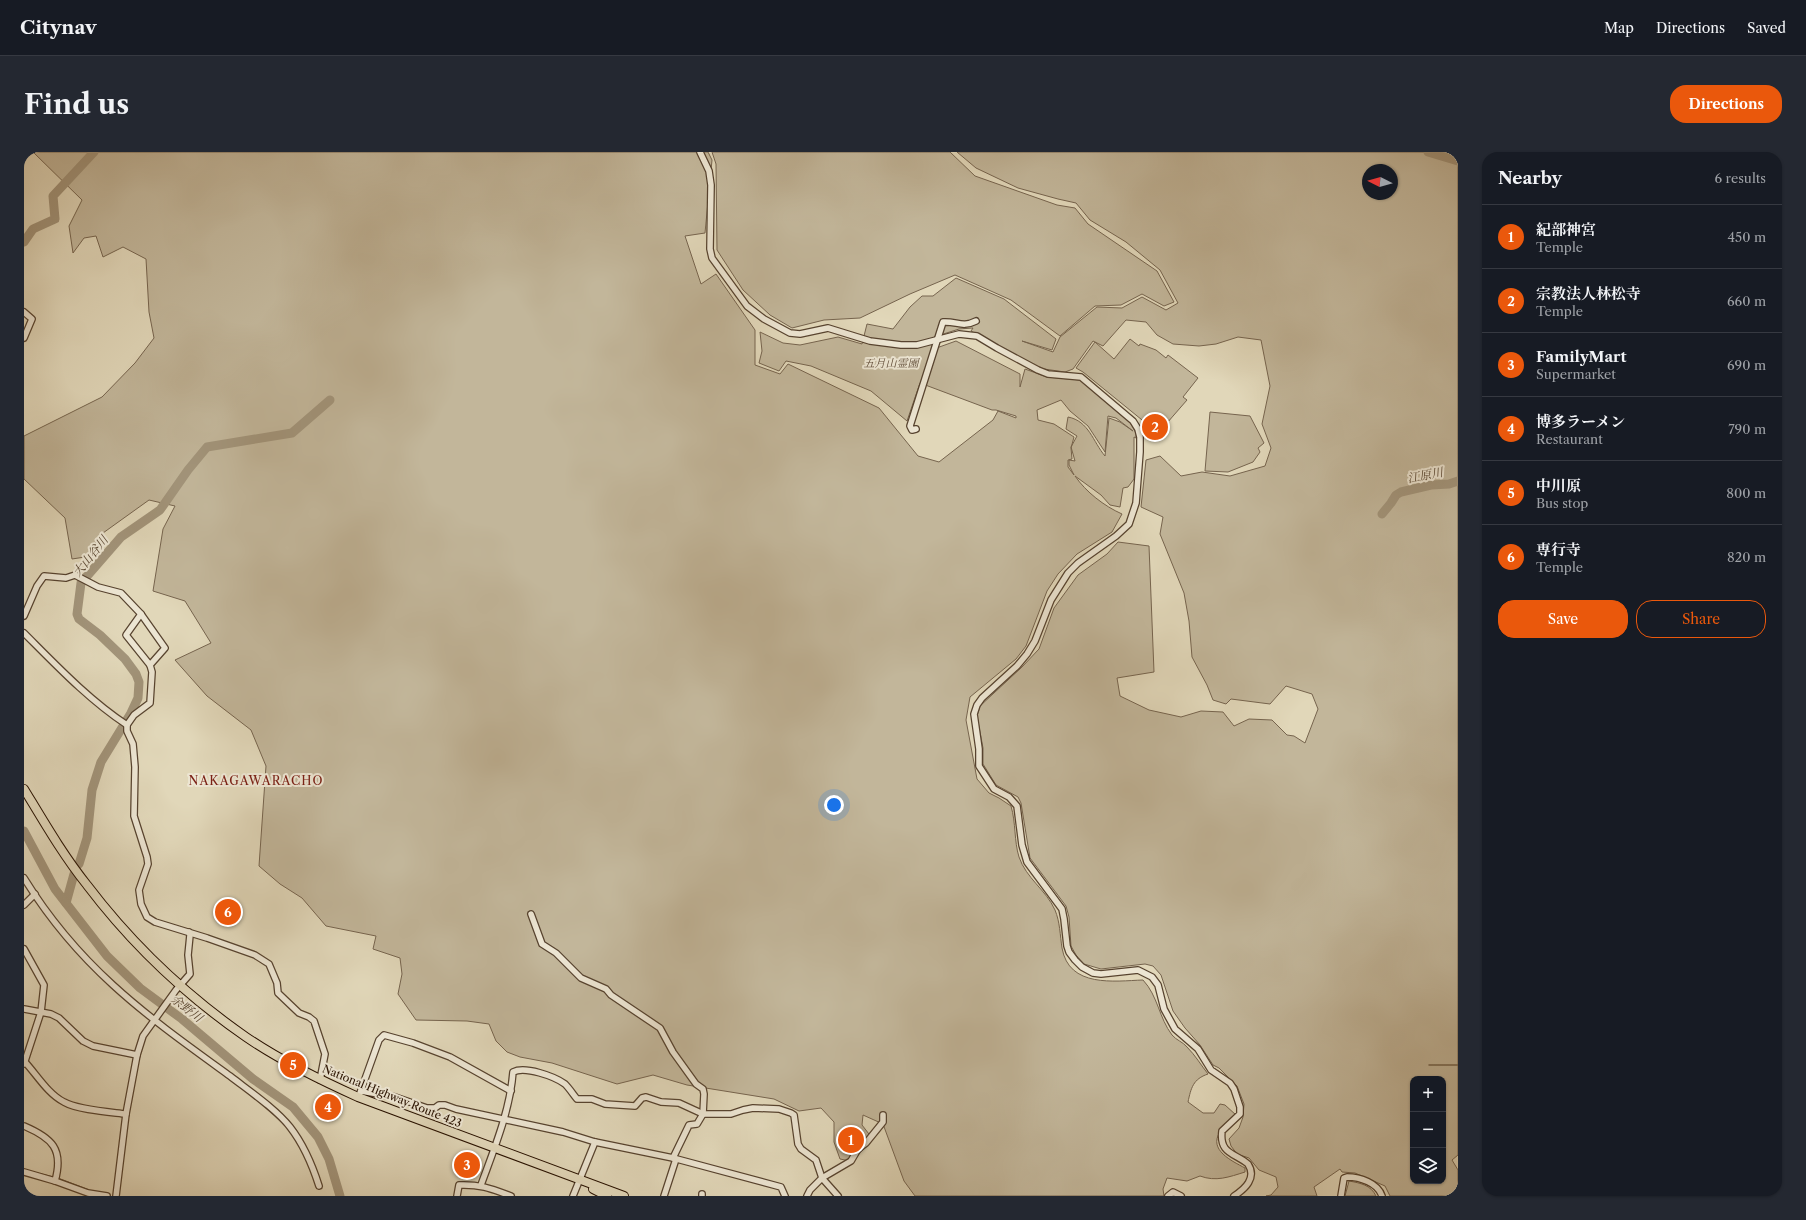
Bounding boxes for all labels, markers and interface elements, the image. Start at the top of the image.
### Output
text: Citynav [20,16,97,39]
text: Map [1604,19,1634,37]
text: Directions [1656,19,1725,37]
text: Saved [1747,19,1786,37]
button: Directions [1670,85,1782,123]
text: Find us [24,87,129,121]
north arrow [1362,164,1398,200]
text: Nearby [1498,168,1562,188]
text: 6 results [1715,170,1766,186]
text: 紀部神宮 [1536,220,1596,239]
text: 1 [1508,229,1514,245]
text: 450 m [1728,229,1766,245]
text: Temple [1536,239,1583,255]
text: 宗教法人林松寺 [1536,284,1641,303]
text: 2 [1507,293,1515,309]
text: 660 m [1727,293,1766,309]
text: Temple [1536,303,1583,319]
text: FamilyMart [1536,347,1626,366]
park label: 五月山霊園 [864,356,920,370]
text: 3 [1507,357,1515,373]
text: 690 m [1727,357,1766,373]
text: Supermarket [1536,366,1616,382]
pin: 2 [1142,412,1168,442]
text: 博多ラーメン [1536,412,1625,431]
text: 4 [1507,421,1515,437]
text: 790 m [1728,421,1766,437]
text: Restaurant [1536,431,1603,447]
water label: 江原川 [1406,464,1446,486]
text: 中川原 [1536,476,1581,495]
text: 5 [1507,485,1515,501]
text: 800 m [1726,485,1766,501]
text: Bus stop [1536,495,1588,511]
water label: 大山谷川 [69,531,112,579]
text: 専行寺 [1536,540,1581,559]
text: 6 [1507,549,1515,565]
text: 820 m [1727,549,1766,565]
text: Temple [1536,559,1583,575]
button: Save [1498,600,1628,638]
button: Share [1636,600,1766,638]
district label: NAKAGAWARACHO [189,773,323,788]
your location [824,795,844,815]
pin: 6 [215,897,241,927]
water label: 余野川 [168,991,207,1026]
pin: 5 [280,1050,306,1080]
street label: National Highway Route 423 [320,1062,464,1130]
map controls [1410,1076,1446,1184]
button: + [1410,1076,1446,1112]
pin: 4 [315,1092,341,1122]
button: − [1410,1112,1446,1148]
pin: 1 [838,1125,864,1155]
button: layers [1410,1148,1446,1184]
pin: 3 [454,1150,480,1180]

